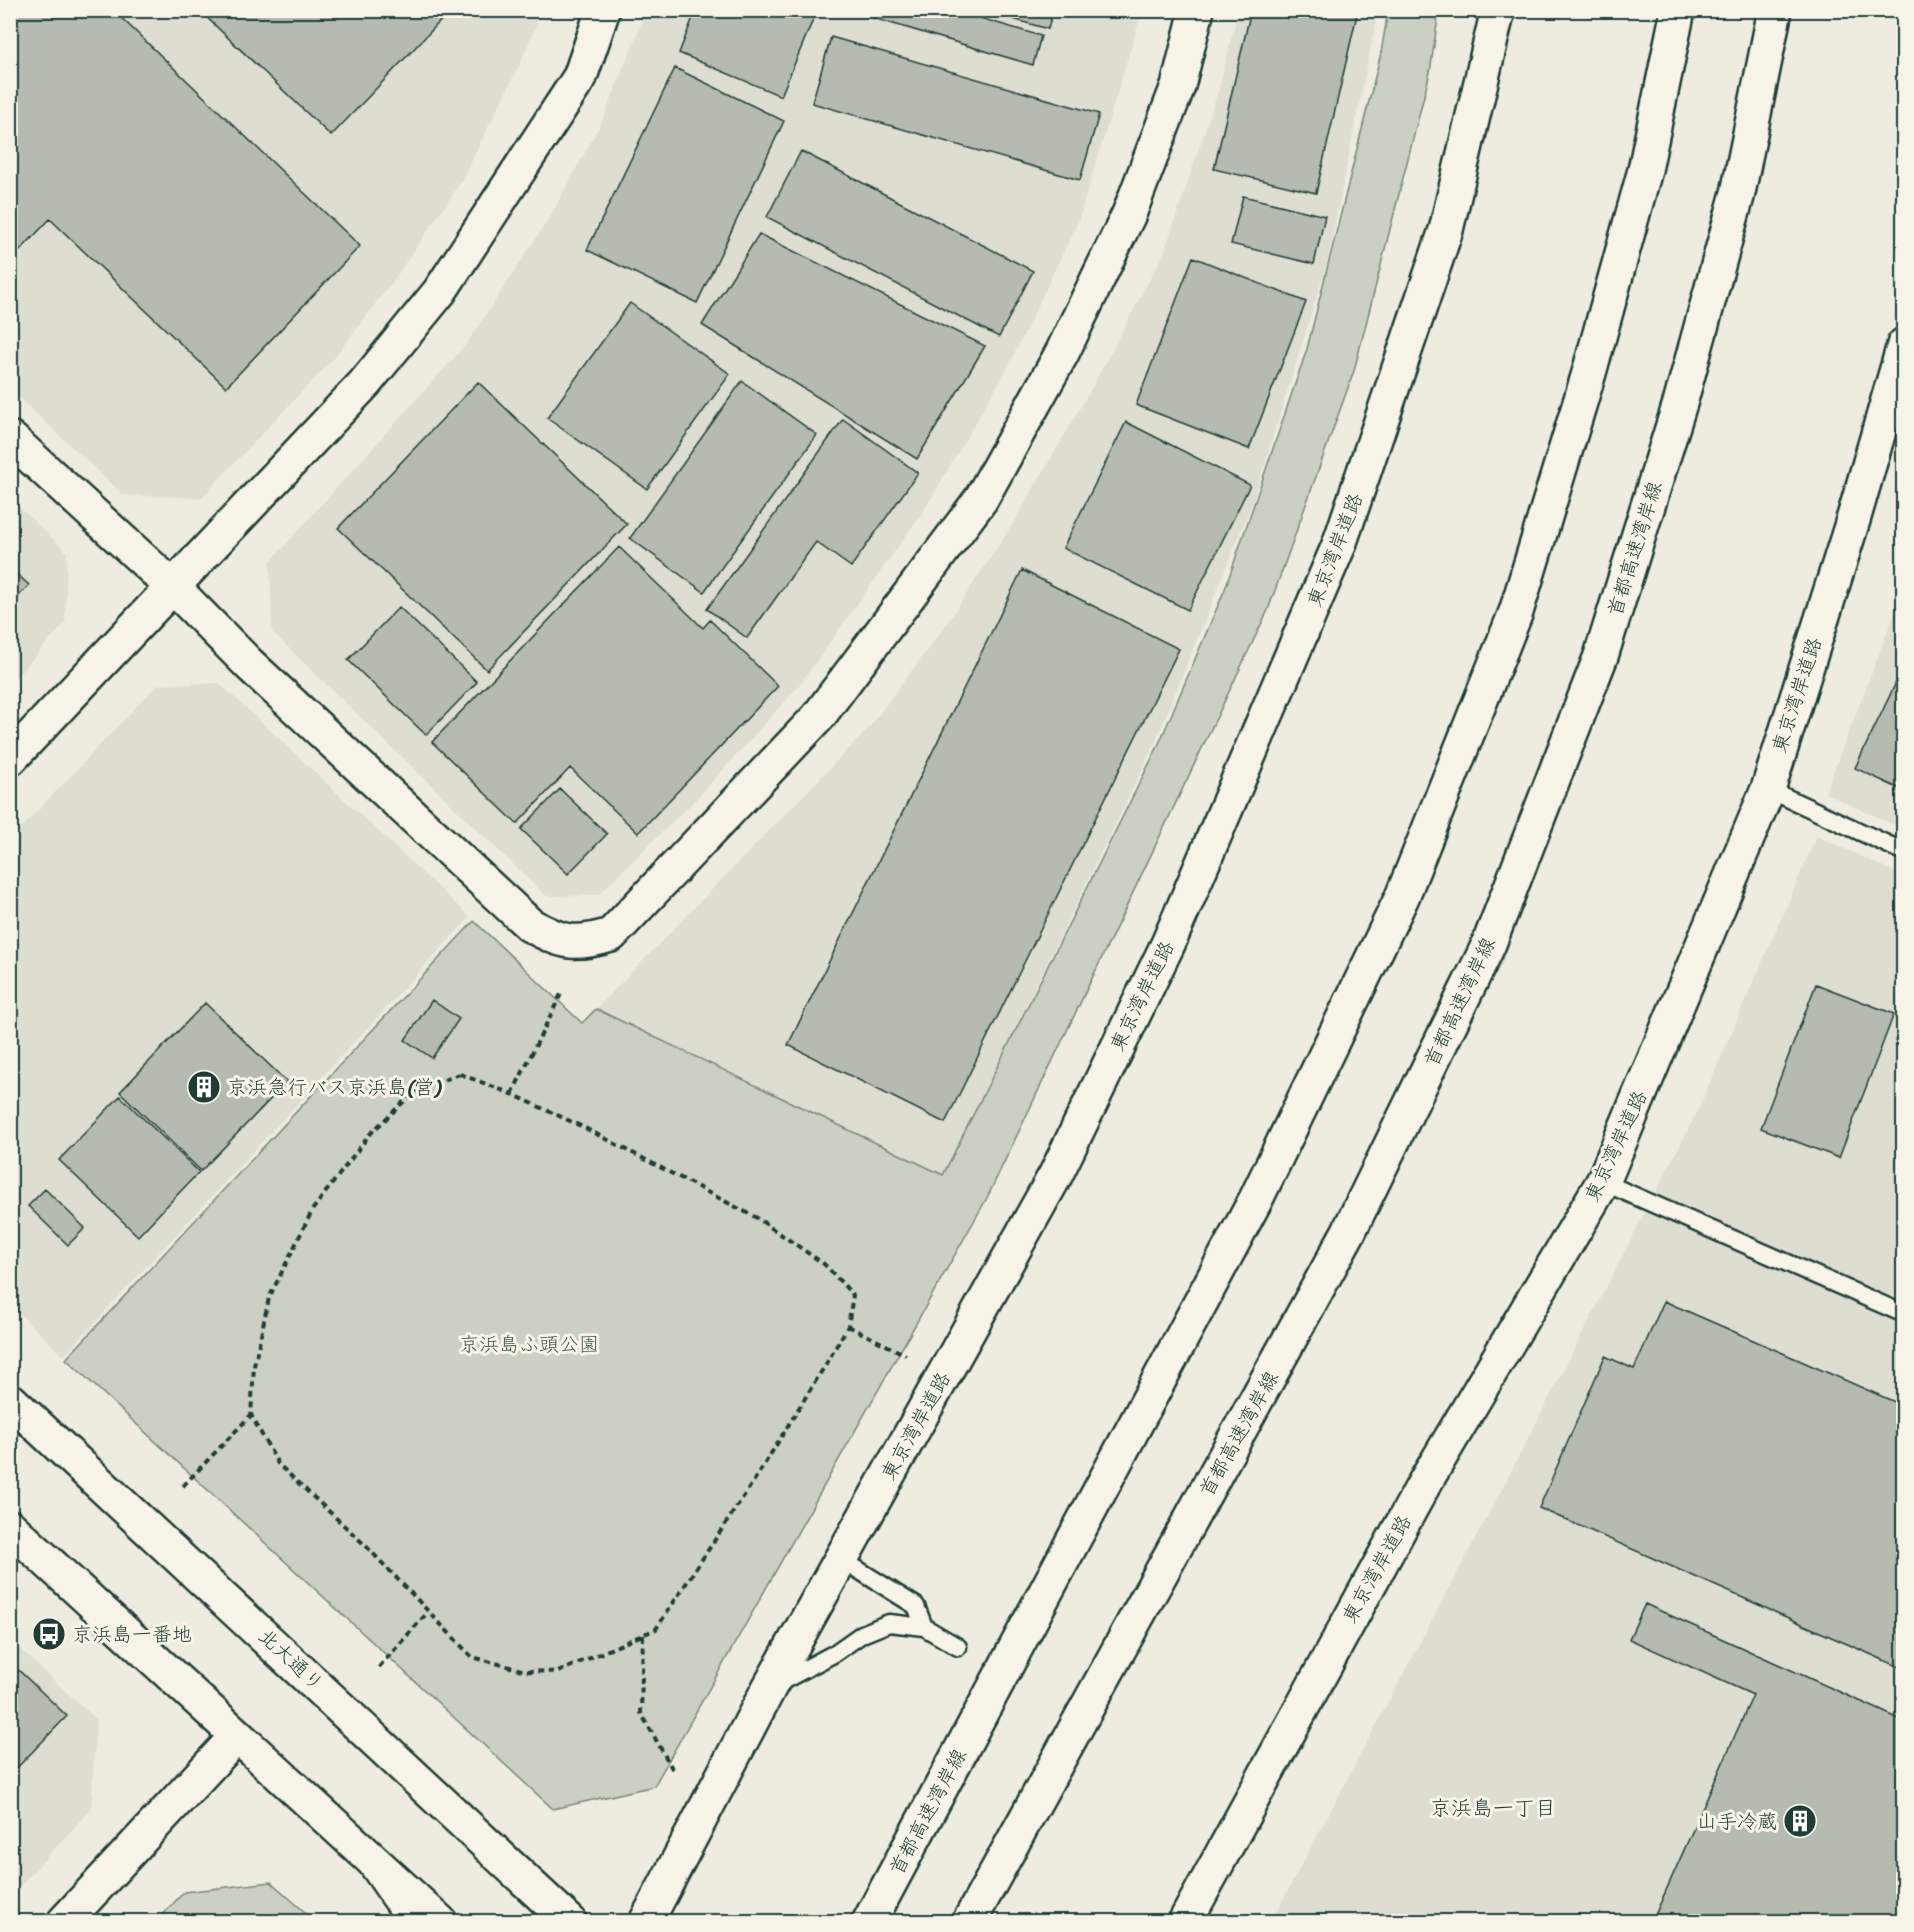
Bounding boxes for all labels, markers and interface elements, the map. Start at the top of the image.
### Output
street label: 首都高速湾岸線 [1598,477,1672,621]
street label: 東京湾岸道路 [1297,488,1373,612]
street label: 東京湾岸道路 [1762,633,1832,757]
street label: 首都高速湾岸線 [1415,931,1505,1073]
street label: 東京湾岸道路 [1100,934,1184,1058]
building icon: 京浜急行バス京浜島(営) [186,1069,222,1105]
place label: 京浜急行バス京浜島(営) [227,1070,442,1105]
street label: 東京湾岸道路 [1575,1084,1657,1208]
park label: 京浜島ふ頭公園 [459,1327,599,1362]
street label: 首都高速湾岸線 [1190,1364,1288,1504]
street label: 東京湾岸道路 [872,1365,960,1487]
street label: 東京湾岸道路 [1333,1508,1421,1630]
bus stop icon: 京浜島一番地 [31,1616,67,1652]
place label: 京浜島一番地 [72,1617,192,1652]
street label: 北大通り [250,1620,332,1700]
street label: 首都高速湾岸線 [880,1742,976,1882]
district label: 京浜島一丁目 [1430,1789,1556,1827]
building icon: 山手冷蔵 [1782,1803,1818,1839]
place label: 山手冷蔵 [1697,1804,1777,1839]

